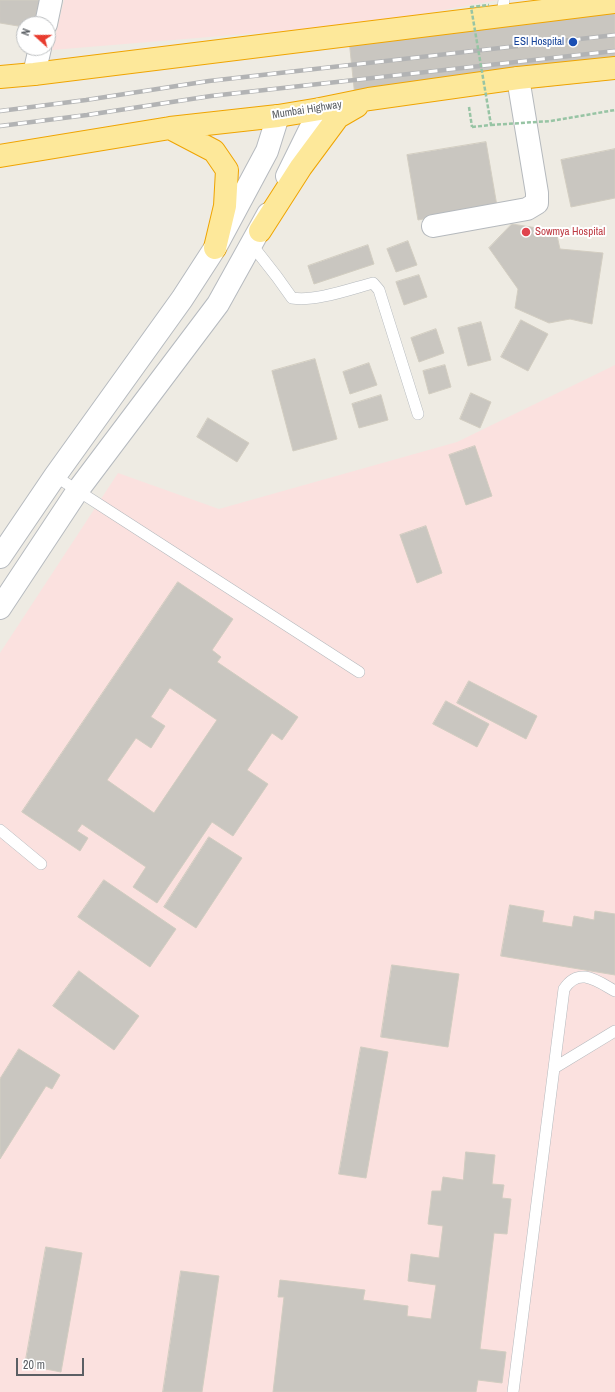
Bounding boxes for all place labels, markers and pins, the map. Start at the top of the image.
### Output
place label: ESI Hospital [514,35,564,49]
marker: ESI Hospital [567,36,579,48]
place label: Sowmya Hospital [535,225,605,239]
marker: Sowmya Hospital [520,226,532,238]

